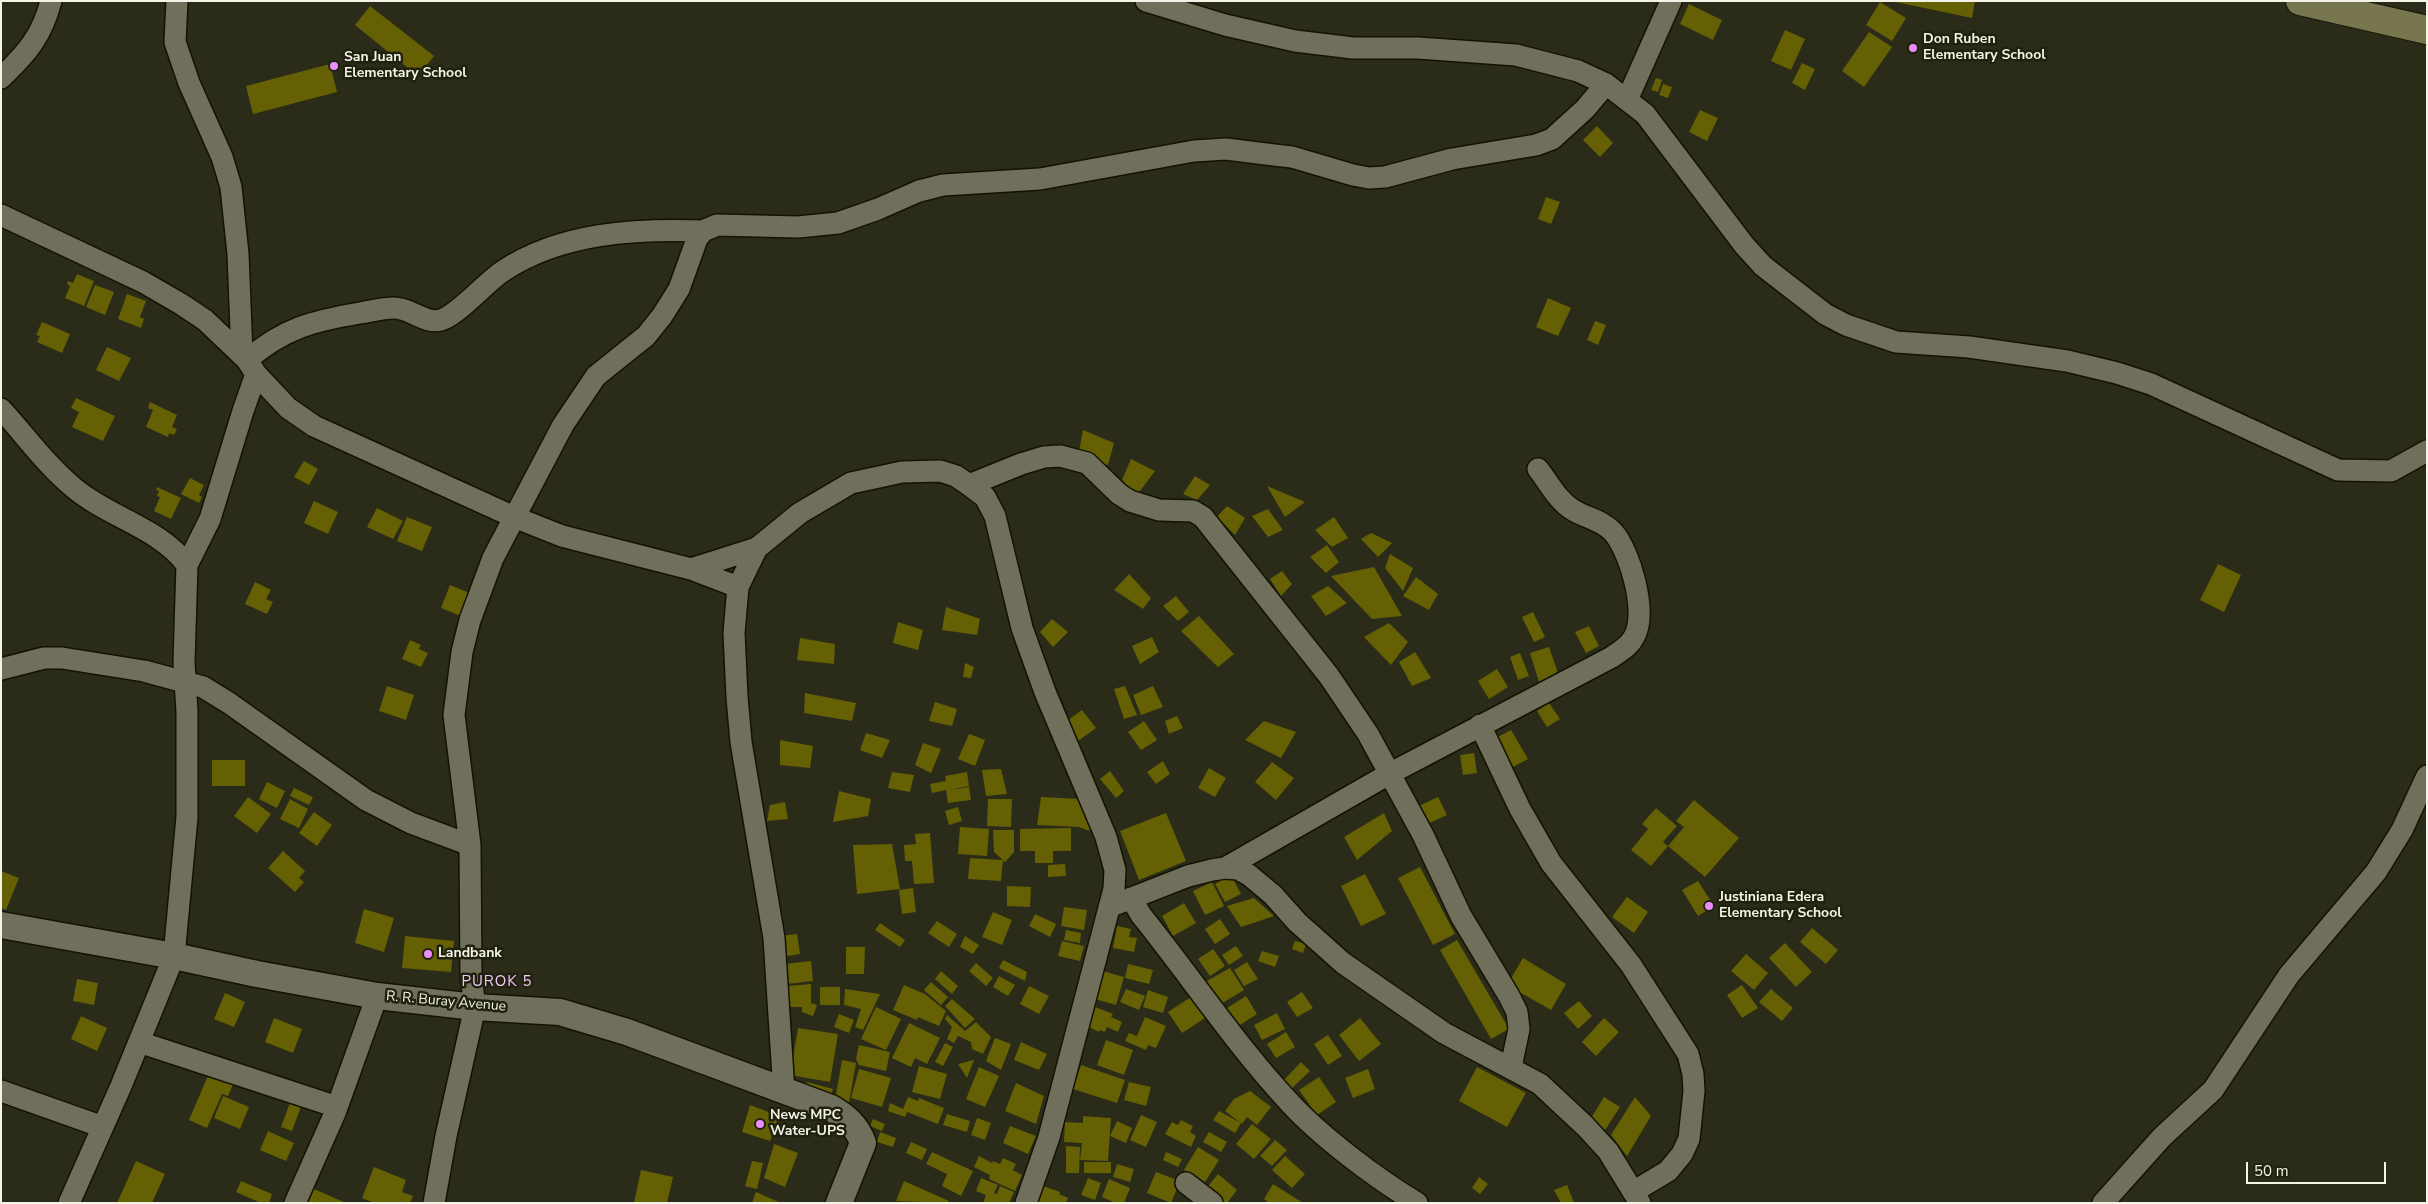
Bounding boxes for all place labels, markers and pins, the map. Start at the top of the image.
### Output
place label: Don Ruben Elementary School [1923,32,2046,64]
marker: Don Ruben Elementary School [1907,42,1919,54]
place label: San Juan Elementary School [344,50,467,82]
marker: San Juan Elementary School [328,60,340,72]
place label: Justiniana Edera Elementary School [1719,890,1842,922]
marker: Justiniana Edera Elementary School [1703,900,1715,912]
place label: Landbank [438,946,502,962]
marker: Landbank [422,948,434,960]
place label: News MPC Water-UPS [770,1108,845,1140]
marker: News MPC Water-UPS [754,1118,766,1130]

